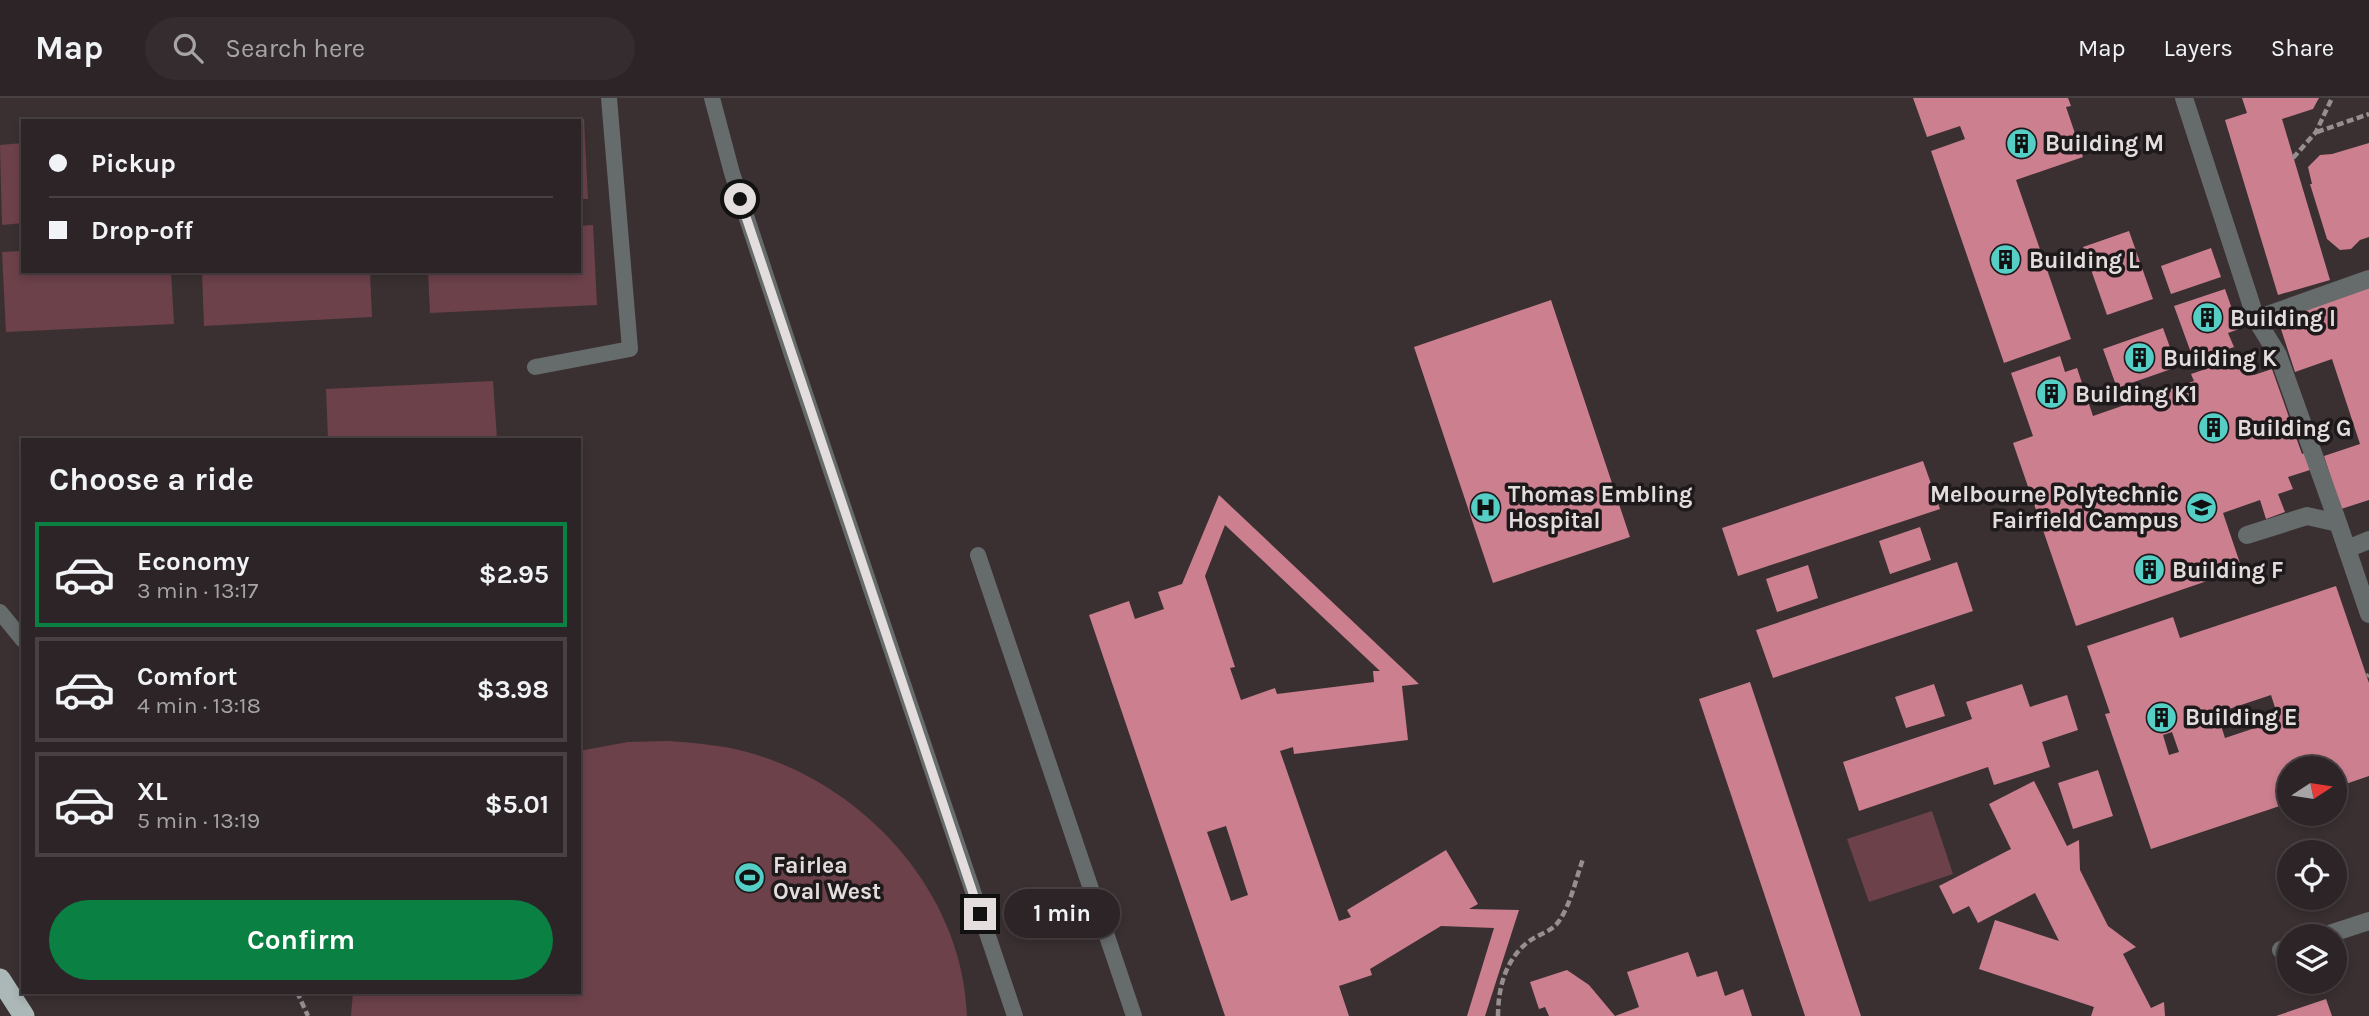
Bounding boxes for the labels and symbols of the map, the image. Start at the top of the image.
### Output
building icon: Building M [2005,126,2039,160]
place label: Building M [2045,130,2164,157]
route start [724,183,756,215]
building icon: Building L [1989,243,2023,277]
place label: Building L [2029,247,2139,274]
building icon: Building I [2190,301,2224,335]
place label: Building I [2230,305,2336,332]
building icon: Building K [2123,341,2157,375]
place label: Building K [2163,345,2277,372]
building icon: Building K1 [2035,377,2069,411]
place label: Building K1 [2075,381,2197,408]
building icon: Building G [2197,411,2231,445]
place label: Building G [2237,415,2352,442]
place label: Thomas Embling Hospital [1508,481,1693,534]
place label: Melbourne Polytechnic Fairfield Campus [1930,481,2179,534]
hospital icon: Thomas Embling Hospital [1468,490,1502,524]
school or university icon: Melbourne Polytechnic Fairfield Campus [2185,490,2219,524]
building icon: Building F [2132,553,2166,587]
place label: Building F [2172,557,2284,584]
building icon: Building E [2145,700,2179,734]
place label: Building E [2185,704,2298,731]
north arrow [2277,756,2347,826]
place label: Fairlea Oval West [773,852,881,905]
sports icon: Fairlea Oval West [733,861,767,895]
callout: 1 min [1004,890,1120,938]
route end [964,898,996,930]

